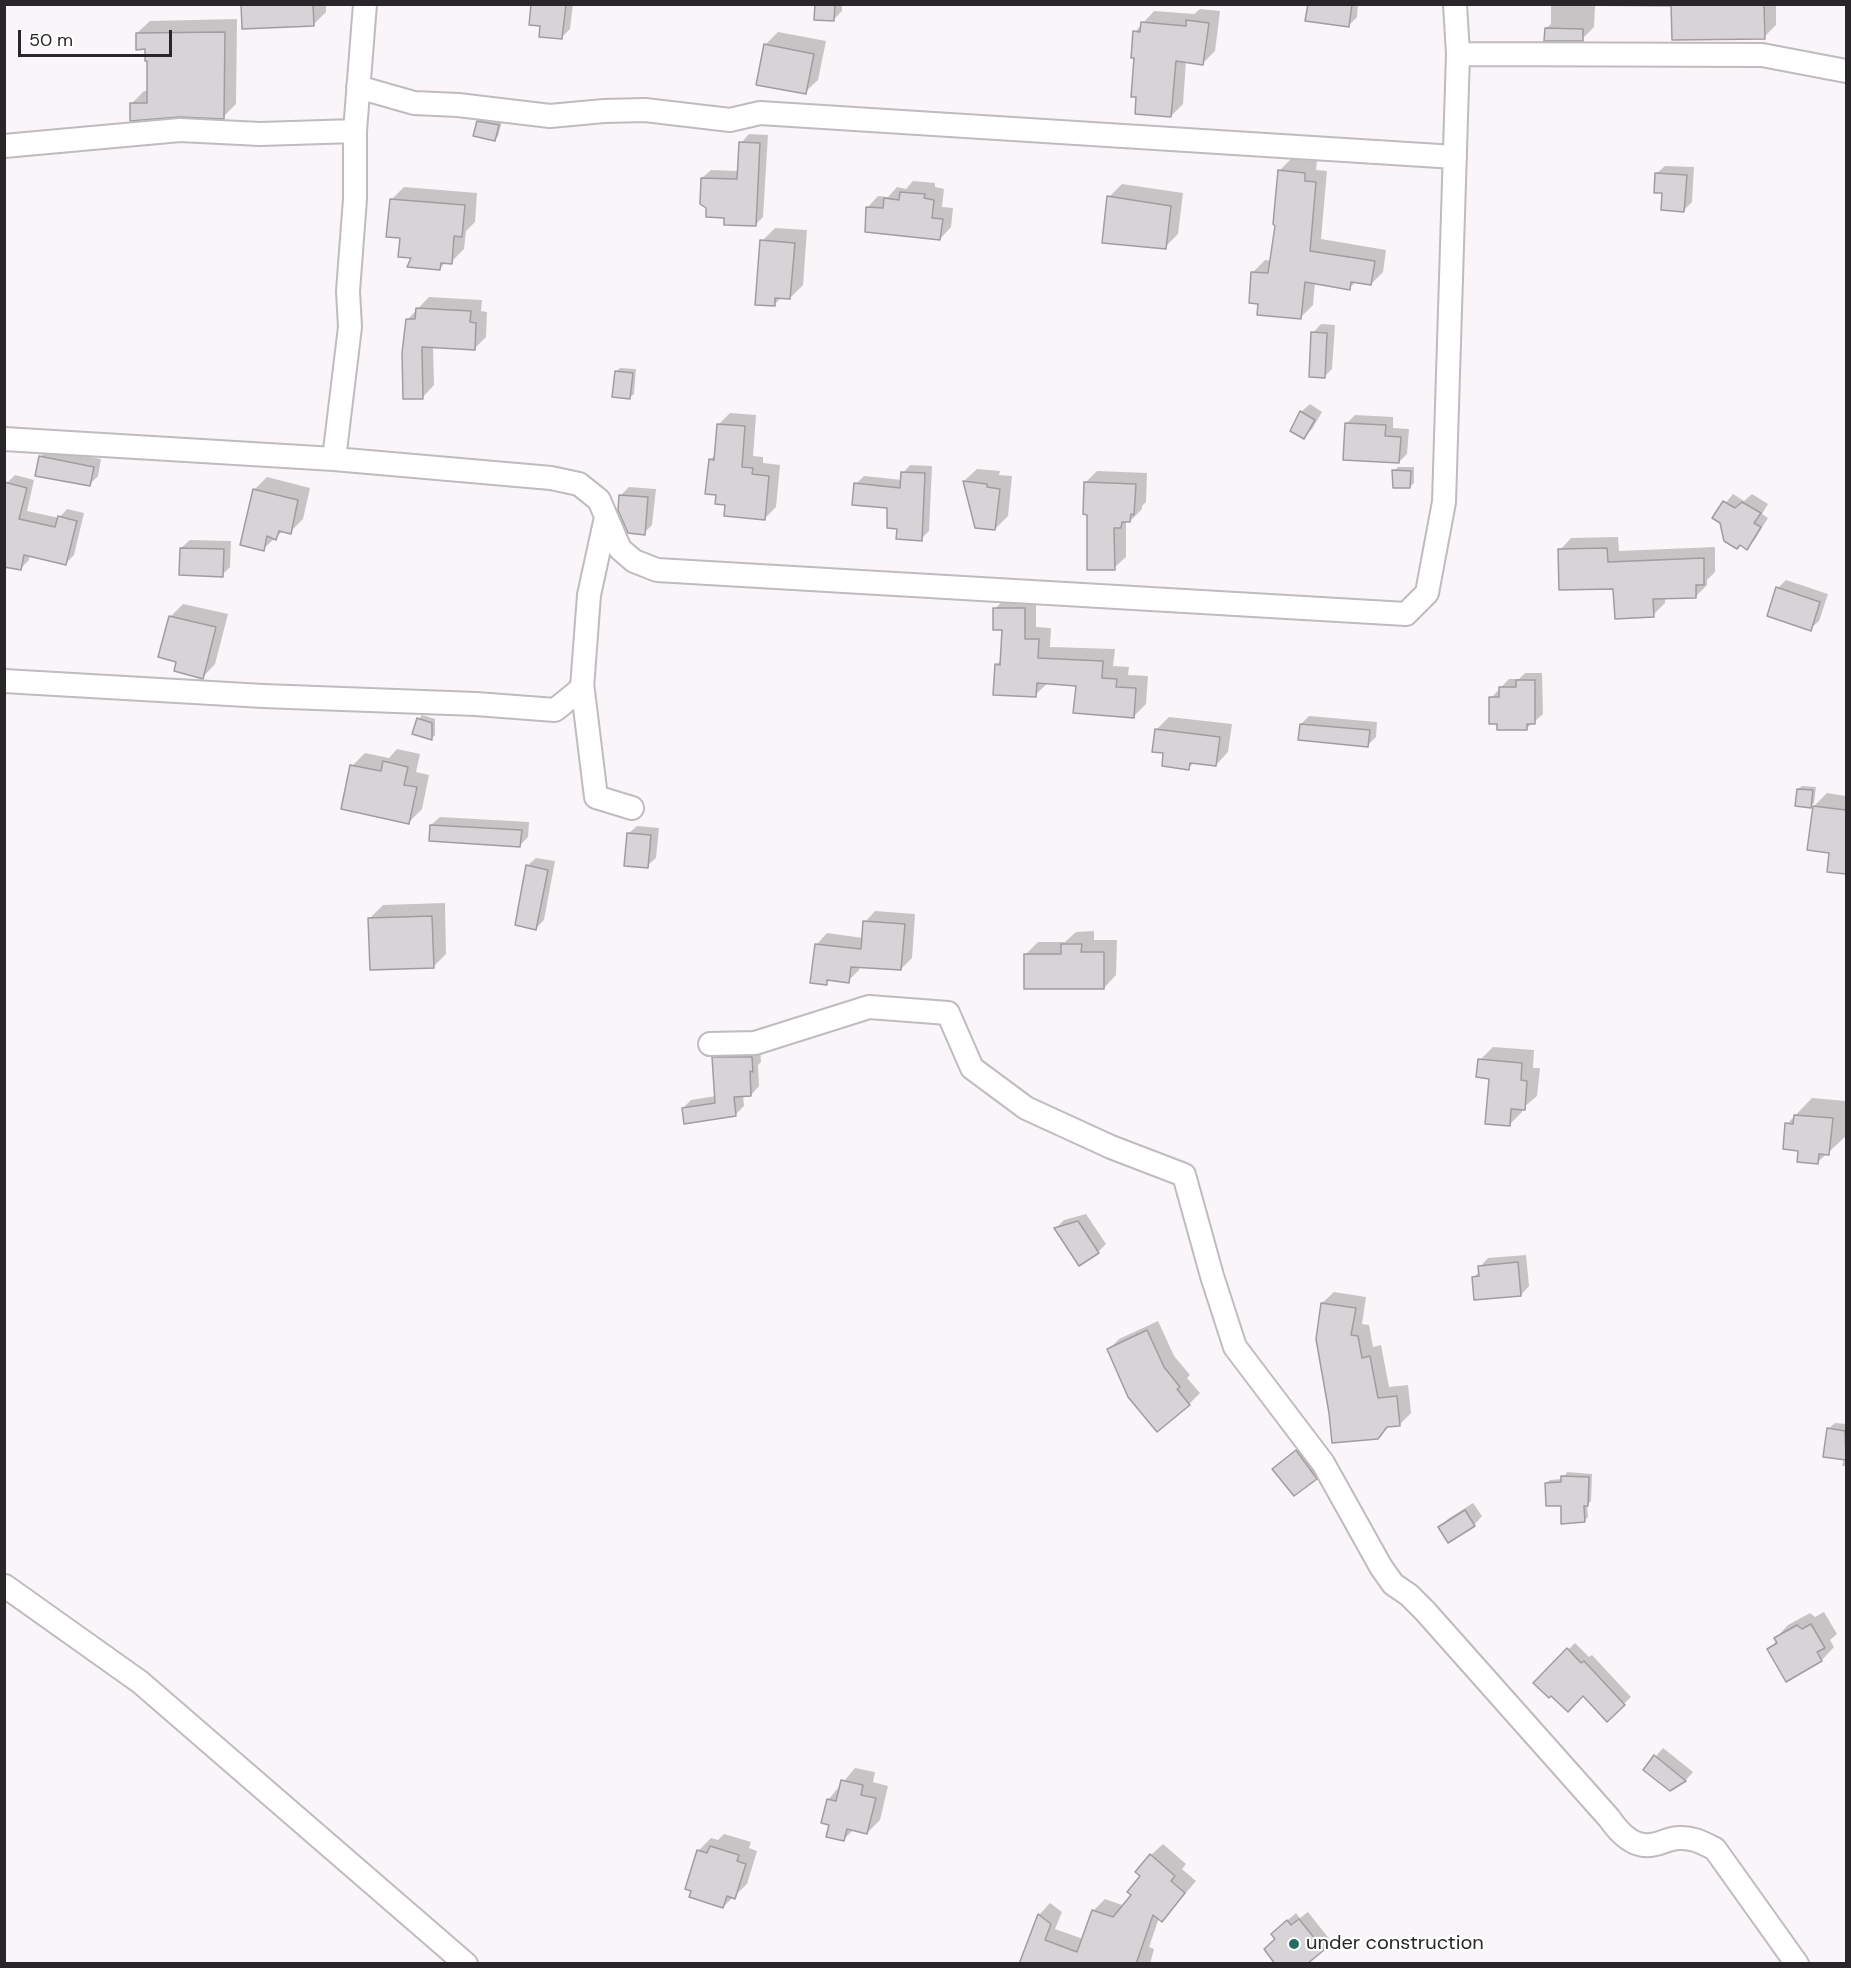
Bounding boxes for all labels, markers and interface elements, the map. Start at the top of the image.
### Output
scale bar [21,18,176,56]
text: 50 m [29,28,73,52]
place label: under construction [1306,1932,1484,1956]
marker: under construction [1287,1937,1301,1951]

